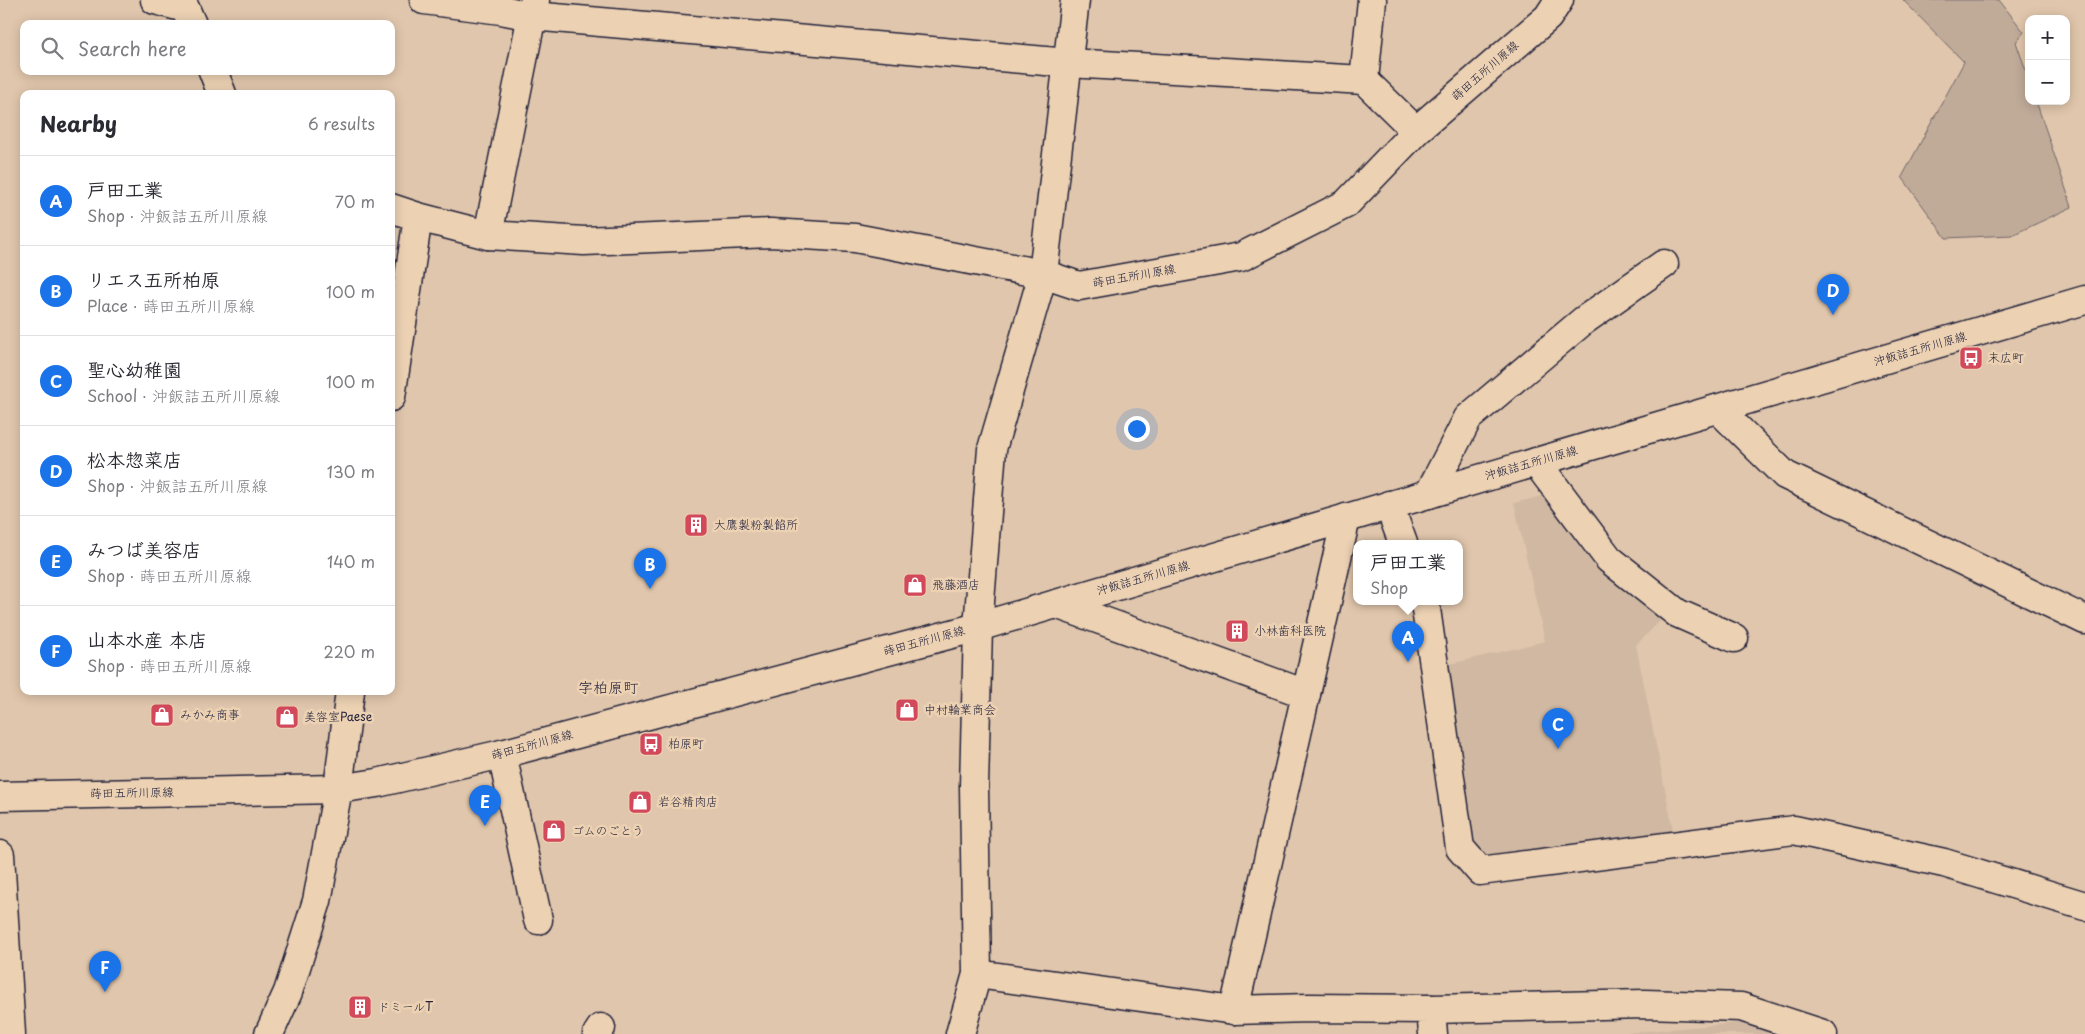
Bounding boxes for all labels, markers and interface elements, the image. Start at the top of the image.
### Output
map controls [2025,15,2070,105]
button: + [2025,15,2070,60]
search box [20,20,395,75]
icon: search [38,34,66,62]
text: Search here [78,34,187,62]
street label: 蒔田五所川原線 [1447,36,1522,105]
button: − [2025,60,2070,105]
text: Nearby [40,107,117,139]
text: 6 results [308,111,375,135]
text: 戸田工業 [87,175,163,203]
text: A [50,189,62,213]
text: 70 m [335,189,375,213]
text: Shop · 沖飯詰五所川原線 [87,203,268,227]
street label: 蒔田五所川原線 [1091,259,1177,291]
text: リエス五所柏原 [87,265,220,293]
pin: D [1817,274,1849,315]
text: B [51,279,61,303]
text: 100 m [326,279,375,303]
text: Place · 蒔田五所川原線 [87,293,255,317]
street label: 沖飯詰五所川原線 [1871,326,1968,370]
bus stop icon: 末広町 [1958,345,1984,371]
place label: 末広町 [1988,348,2024,366]
text: 聖心幼稚園 [87,355,182,383]
text: C [50,369,62,393]
text: 100 m [326,369,375,393]
text: School · 沖飯詰五所川原線 [87,383,280,407]
your location [1124,416,1150,442]
street label: 沖飯詰五所川原線 [1482,440,1579,484]
text: 松本惣菜店 [87,445,182,473]
text: D [50,459,62,483]
text: 130 m [327,459,375,483]
text: Shop · 沖飯詰五所川原線 [87,473,268,497]
building icon: 大鷹製粉製餡所 [683,512,709,538]
place label: 大鷹製粉製餡所 [714,515,798,533]
text: みつば美容店 [87,535,201,563]
popup [1353,540,1463,605]
text: 戸田工業 [1370,547,1446,575]
pin: B [634,548,666,589]
text: E [51,549,61,573]
text: 140 m [327,549,375,573]
street label: 沖飯詰五所川原線 [1094,555,1191,599]
text: Shop · 蒔田五所川原線 [87,563,252,587]
shop icon: 飛藤酒店 [902,572,928,598]
place label: 飛藤酒店 [932,575,980,593]
text: Shop [1370,575,1408,599]
building icon: 小林歯科医院 [1224,618,1250,644]
street label: 蒔田五所川原線 [881,620,967,660]
place label: 小林歯科医院 [1254,621,1326,639]
pin: A [1392,621,1424,662]
text: 山本水産 本店 [87,625,207,653]
text: F [51,639,61,663]
text: 220 m [324,639,375,663]
text: Shop · 蒔田五所川原線 [87,653,252,677]
district label: 字柏原町 [578,675,639,698]
shop icon: 中村輪業商会 [894,697,920,723]
place label: 中村輪業商会 [924,700,996,718]
shop icon: みかみ商事 [149,702,175,728]
shop icon: 美容室Paese [274,704,300,730]
place label: みかみ商事 [180,705,240,723]
place label: 美容室Paese [304,707,373,725]
pin: C [1542,708,1574,749]
street label: 蒔田五所川原線 [489,724,575,764]
bus stop icon: 柏原町 [638,731,664,757]
place label: 柏原町 [668,734,704,752]
street label: 蒔田五所川原線 [90,782,174,802]
pin: E [469,785,501,826]
shop icon: 岩谷精肉店 [627,789,653,815]
place label: 岩谷精肉店 [658,792,718,810]
shop icon: ゴムのごとう [541,818,567,844]
place label: ゴムのごとう [572,821,644,839]
pin: F [89,951,121,992]
building icon: ドミールT [347,994,373,1020]
place label: ドミールT [378,997,434,1015]

